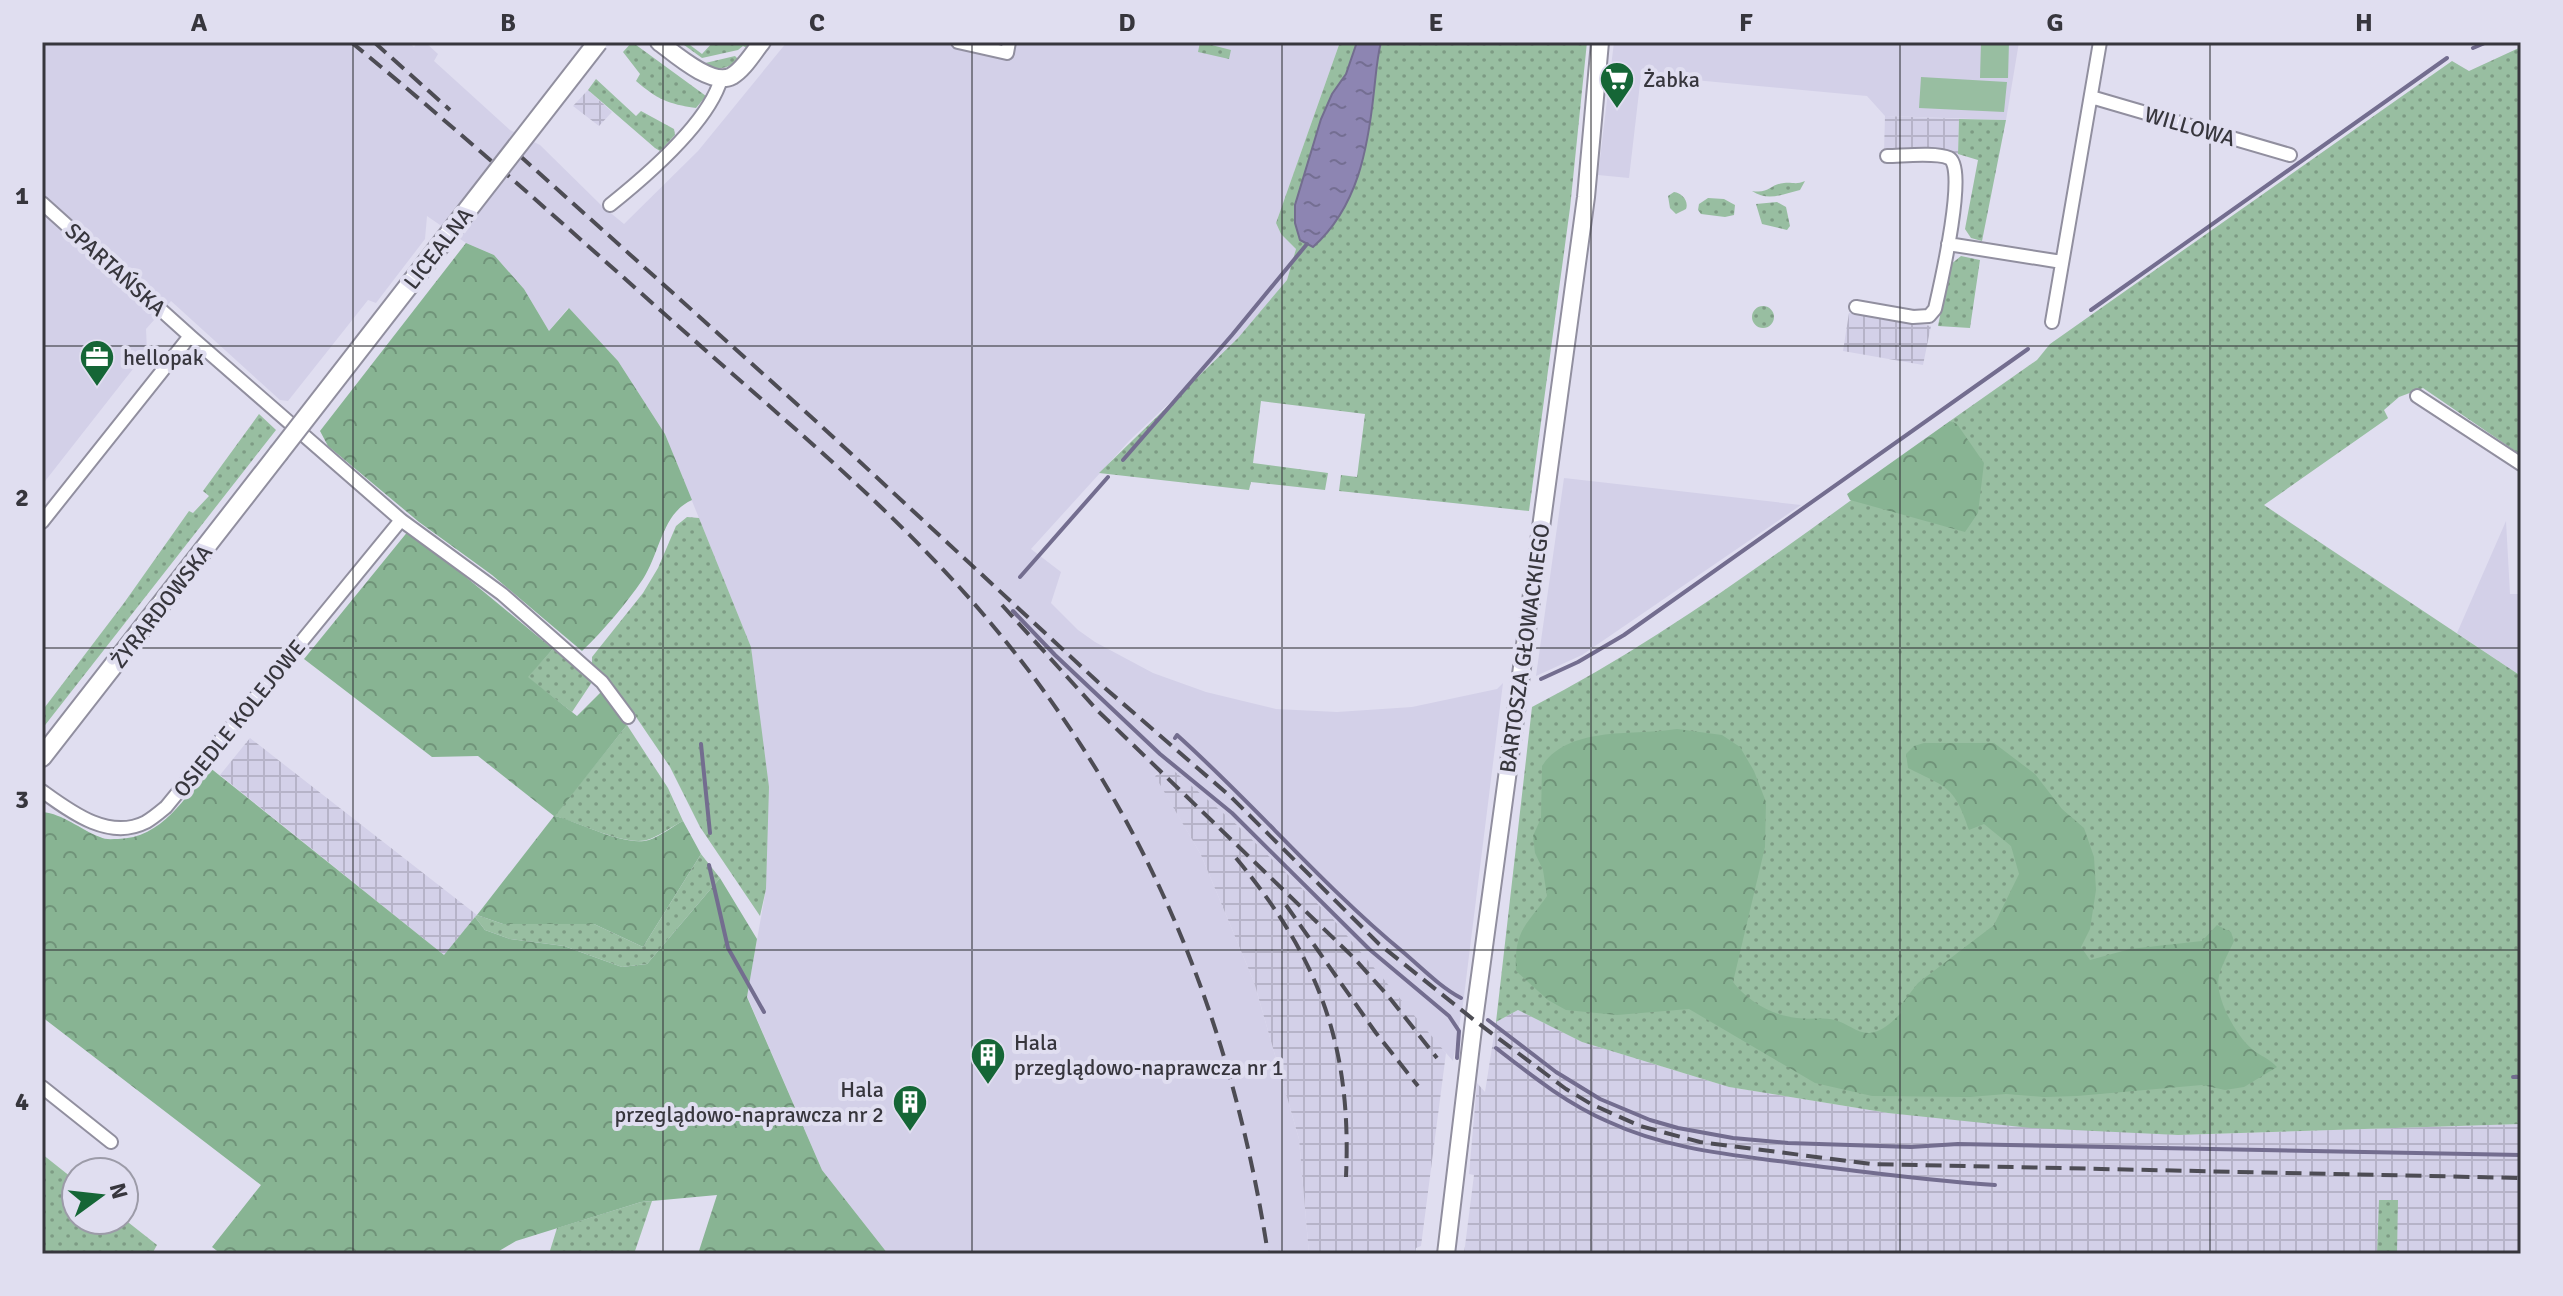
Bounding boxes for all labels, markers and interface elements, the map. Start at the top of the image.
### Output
text: A [191,7,208,39]
text: B [500,7,516,39]
text: C [809,7,825,39]
text: D [1118,7,1136,39]
text: E [1429,7,1443,39]
text: F [1739,7,1753,39]
text: G [2046,7,2064,39]
text: H [2355,7,2373,39]
supermarket icon: Żabka [1598,60,1636,110]
place label: Żabka [1643,66,1700,93]
street label: WILLOWA [2141,101,2239,152]
text: 1 [15,180,29,212]
street label: LICEALNA [398,202,479,295]
street label: SPARTAŃSKA [60,217,172,322]
office icon: hellopak [78,338,116,388]
place label: hellopak [123,344,204,371]
text: 2 [15,482,29,514]
street label: BARTOSZA GŁOWACKIEGO [1494,522,1555,774]
street label: ŻYRARDOWSKA [105,539,218,673]
street label: OSIEDLE KOLEJOWE [168,634,311,802]
text: 3 [15,784,29,816]
place label: Hala przeglądowo-naprawcza nr 1 [1014,1029,1284,1081]
building icon: Hala przeglądowo-naprawcza nr 1 [969,1036,1007,1086]
place label: Hala przeglądowo-naprawcza nr 2 [614,1076,884,1128]
building icon: Hala przeglądowo-naprawcza nr 2 [891,1083,929,1133]
text: 4 [15,1086,29,1118]
north arrow [60,1156,140,1236]
text: N [104,1180,134,1202]

